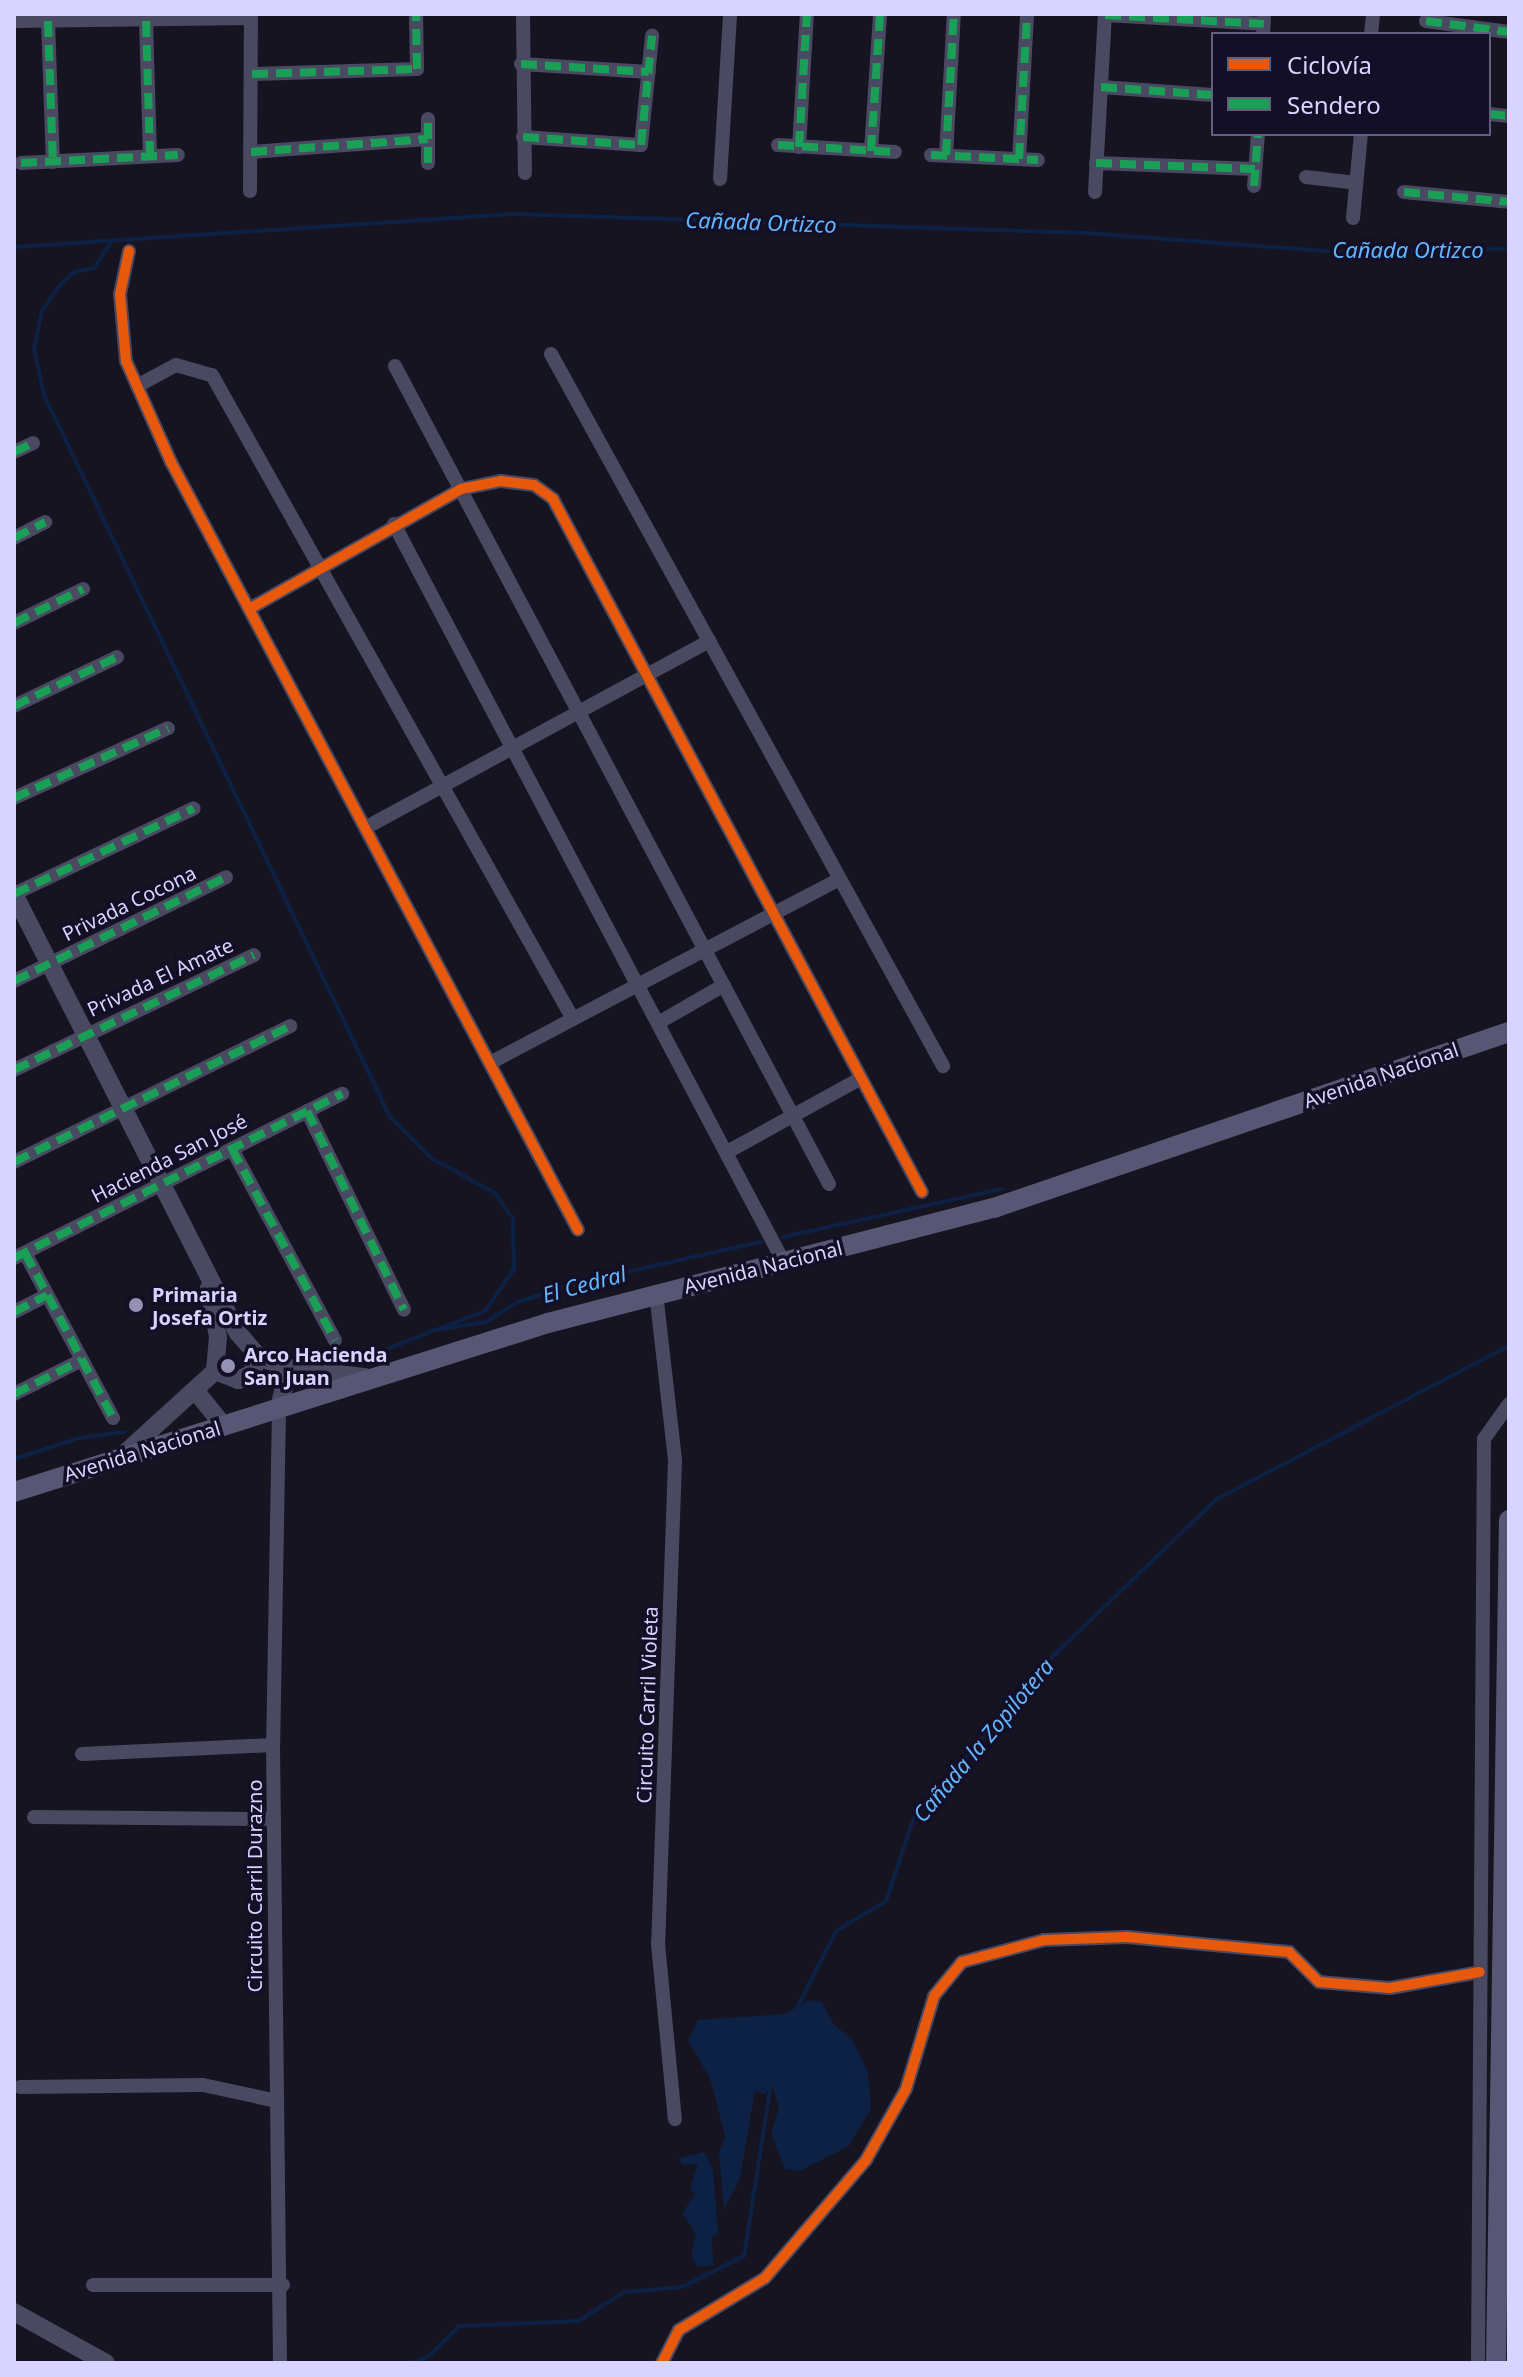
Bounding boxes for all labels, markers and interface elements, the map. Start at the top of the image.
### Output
legend [1211,32,1491,136]
text: Ciclovía [1287,48,1372,81]
text: Sendero [1287,88,1381,121]
water label: Cañada Ortizco [685,206,837,238]
water label: Cañada Ortizco [1332,237,1484,263]
street label: Privada Cocona [58,860,200,946]
street label: Privada El Amate [83,933,237,1021]
street label: Avenida Nacional [1300,1037,1462,1113]
street label: Hacienda San José [87,1108,251,1208]
street label: Avenida Nacional [681,1236,845,1298]
water label: El Cedral [539,1260,629,1308]
place label: Primaria Josefa Ortiz [152,1282,267,1329]
marker: Primaria Josefa Ortiz [127,1296,145,1314]
place label: Arco Hacienda San Juan [244,1342,388,1389]
marker: Arco Hacienda San Juan [219,1357,237,1375]
street label: Avenida Nacional [61,1416,223,1486]
street label: Circuito Carril Violeta [632,1606,662,1804]
water label: Cañada la Zopilotera [907,1653,1059,1827]
street label: Circuito Carril Durazno [242,1779,266,1993]

